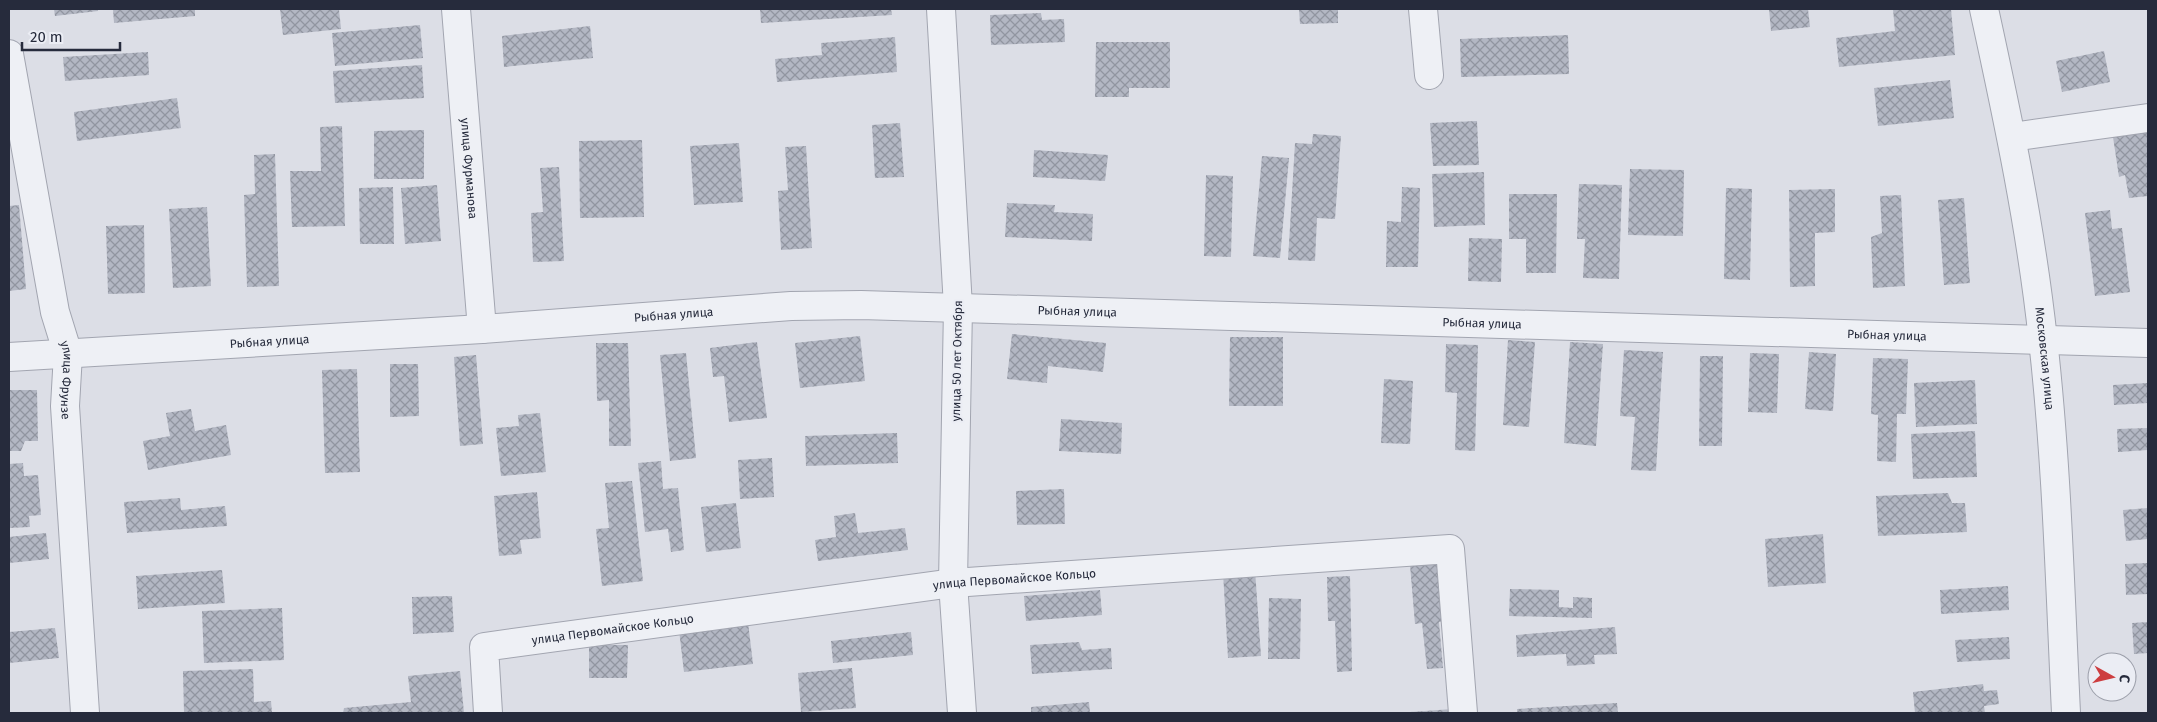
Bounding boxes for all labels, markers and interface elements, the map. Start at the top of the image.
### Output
scale bar [22,20,120,52]
text: 20 m [30,28,63,46]
street label: улица Фурманова [458,117,480,220]
street label: улица 50 лет Октября [949,300,965,422]
street label: Рыбная улица [1037,303,1117,320]
street label: Рыбная улица [634,305,714,325]
street label: Московская улица [2032,306,2057,411]
street label: Рыбная улица [1442,315,1522,332]
street label: Рыбная улица [1847,327,1927,343]
street label: Рыбная улица [229,332,310,351]
street label: улица Фрунзе [57,339,75,420]
street label: улица Первомайское Кольцо [932,566,1096,593]
street label: улица Первомайское Кольцо [531,611,695,647]
north arrow [2087,652,2137,702]
text: С [2115,674,2133,684]

